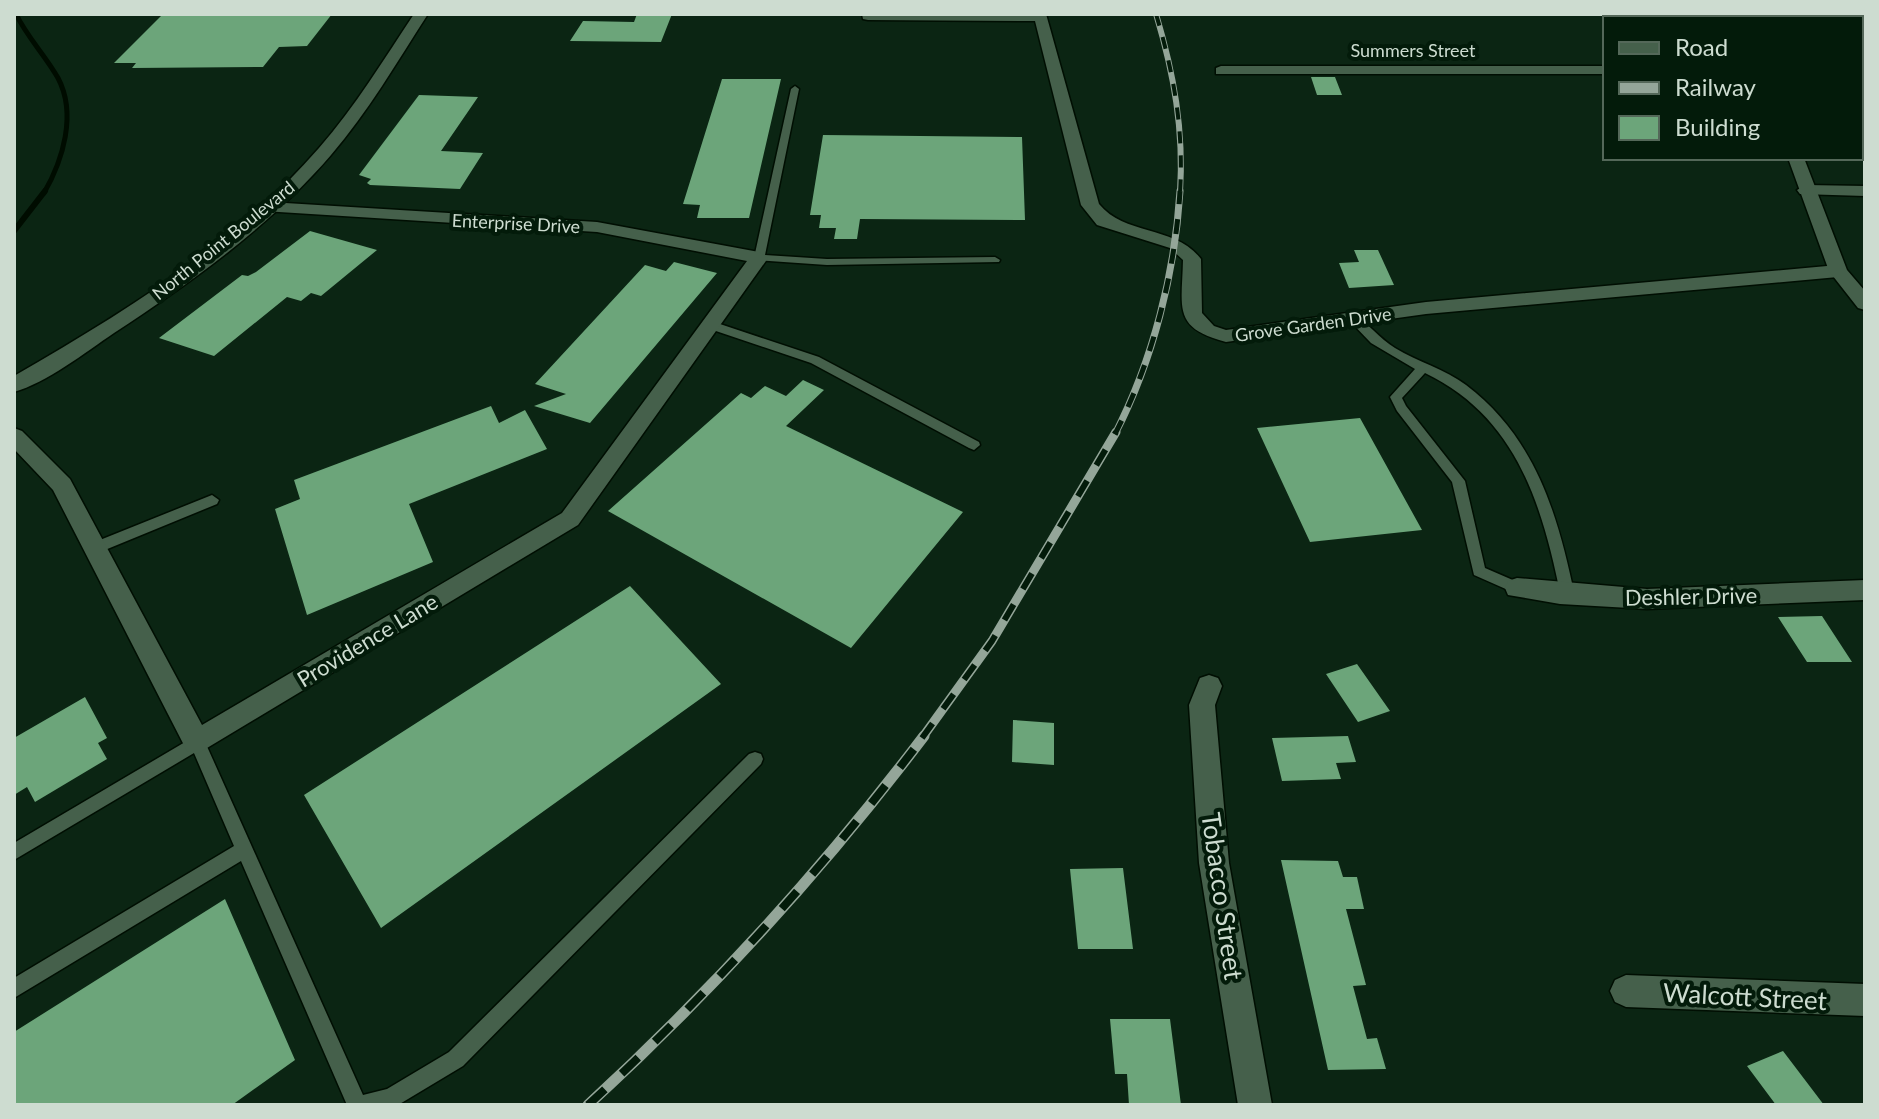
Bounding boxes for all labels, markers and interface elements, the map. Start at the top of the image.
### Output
legend [1603,16,1863,160]
text: Road [1675,32,1728,61]
street label: Summers Street [1350,39,1476,61]
text: Railway [1675,72,1757,101]
text: Building [1675,112,1760,141]
street label: North Point Boulevard [147,176,299,304]
street label: Enterprise Drive [451,209,581,237]
street label: Grove Garden Drive [1233,302,1393,346]
street label: Deshler Drive [1625,581,1757,611]
street label: Providence Lane [292,587,442,693]
street label: Tobacco Street [1195,810,1251,982]
street label: Walcott Street [1662,976,1828,1016]

